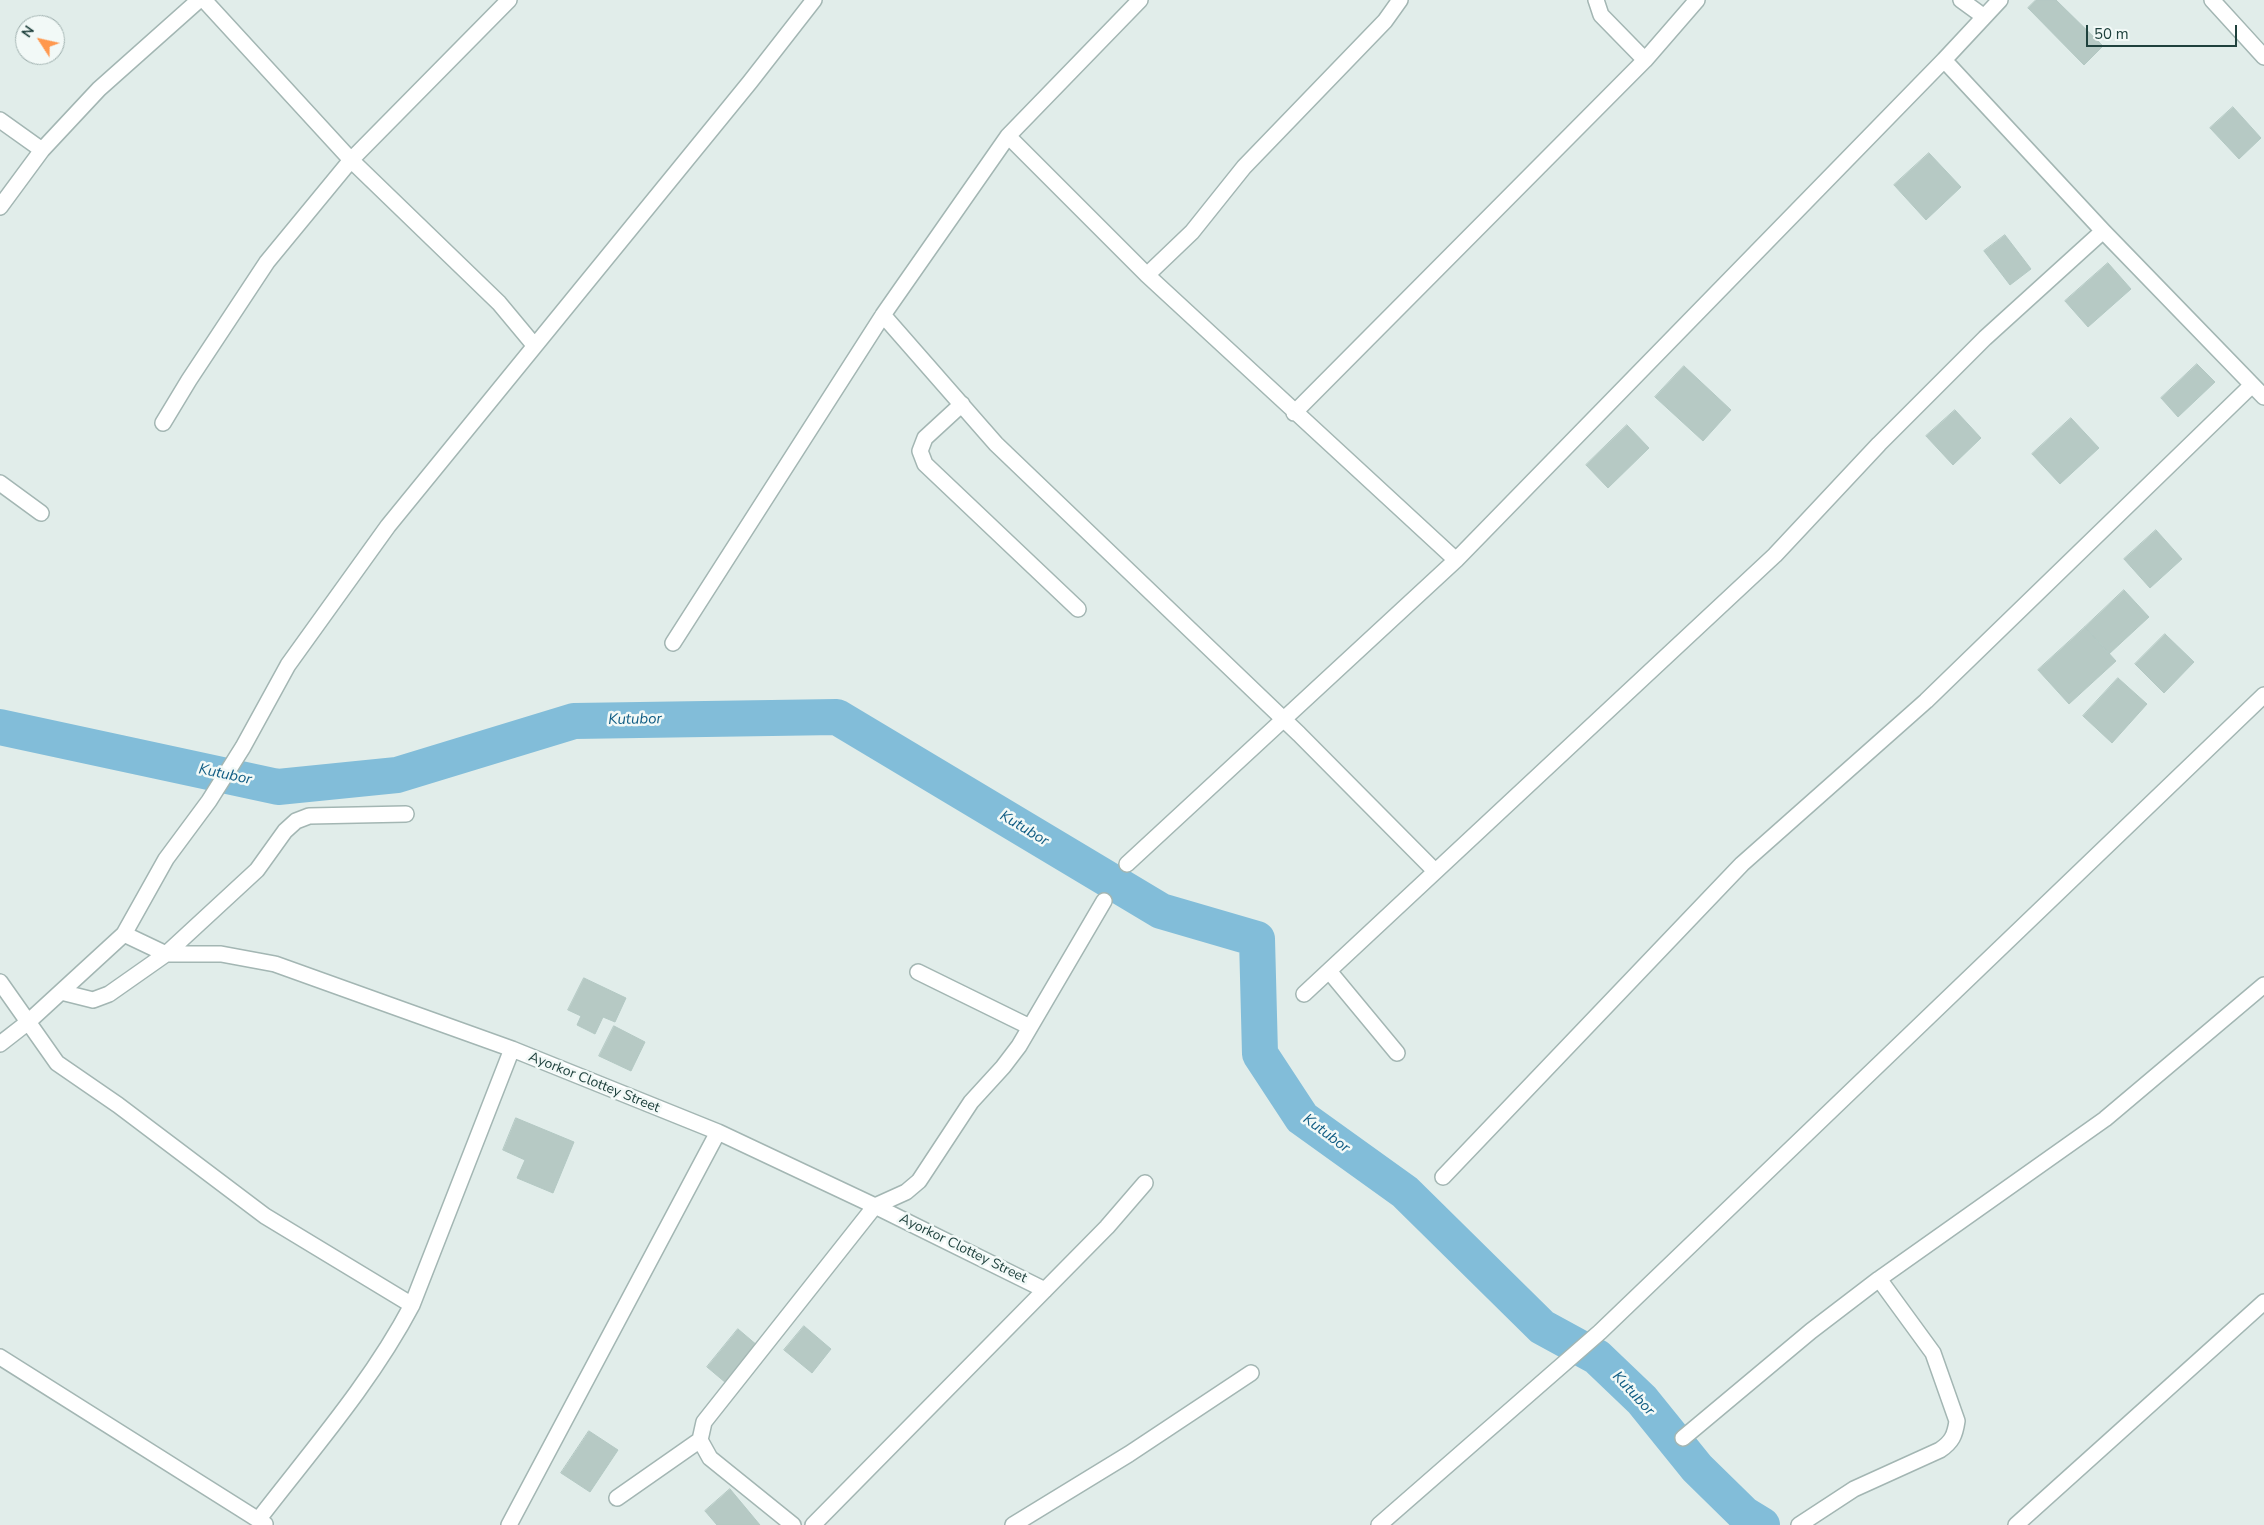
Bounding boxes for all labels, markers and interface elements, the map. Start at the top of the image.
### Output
north arrow [15,15,65,65]
scale bar [2089,15,2240,47]
text: N [17,22,39,41]
text: 50 m [2094,24,2129,44]
water label: Kutubor [608,711,662,729]
water label: Kutubor [197,761,253,789]
water label: Kutubor [996,807,1052,851]
street label: Ayorkor Clottey Street [526,1049,662,1117]
water label: Kutubor [1299,1111,1353,1157]
street label: Ayorkor Clottey Street [896,1211,1030,1287]
water label: Kutubor [1608,1368,1658,1420]

